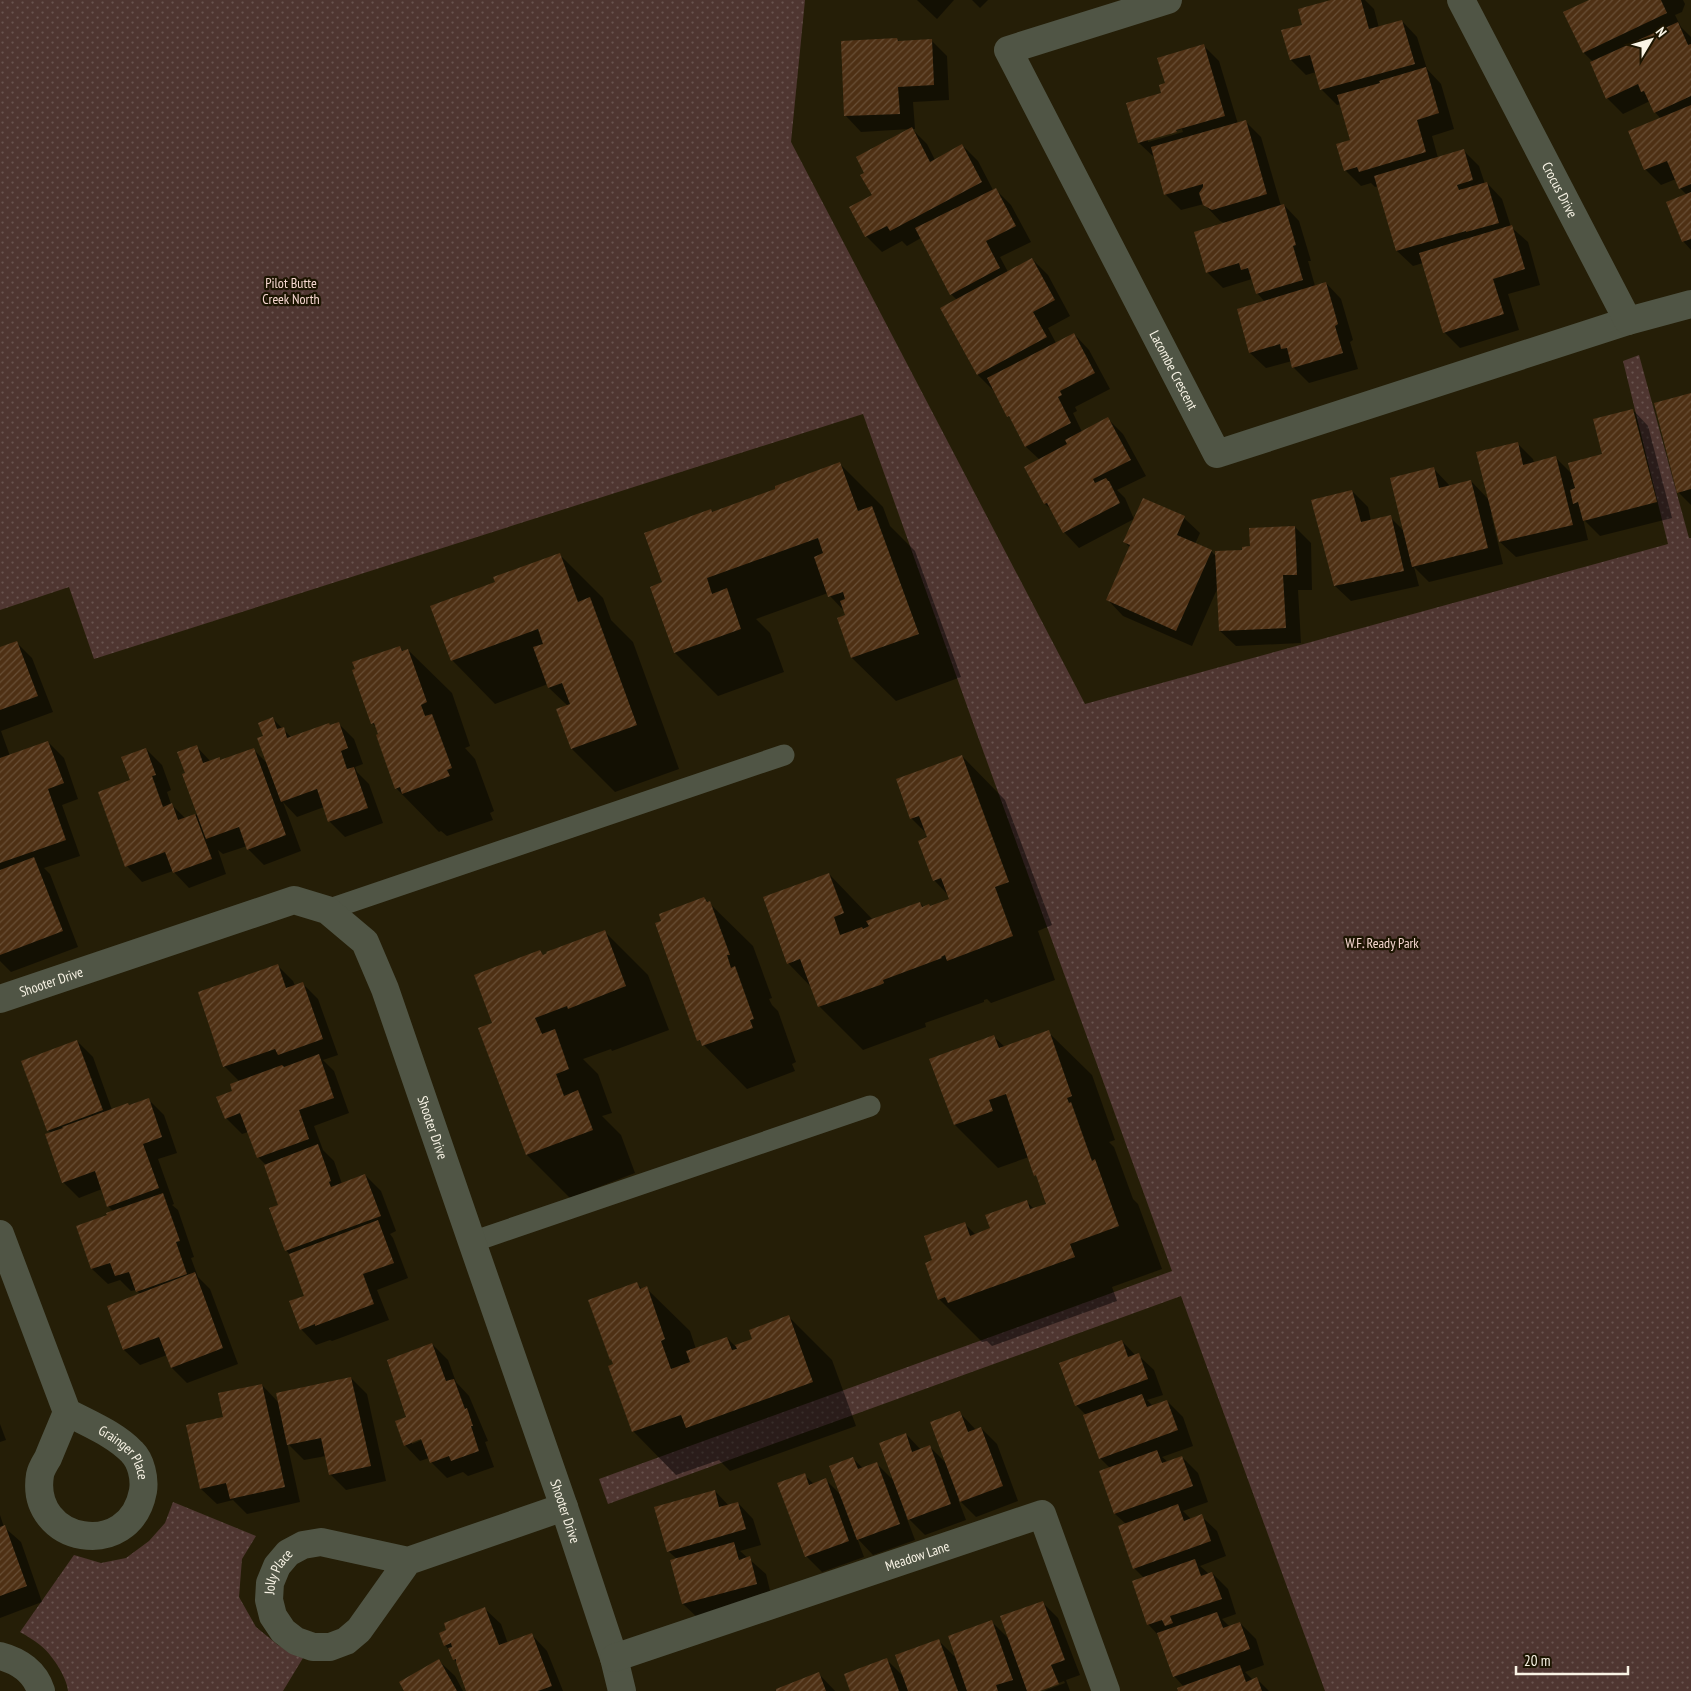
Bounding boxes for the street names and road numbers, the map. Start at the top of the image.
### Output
street label: Crocus Drive [1538,159,1582,221]
street label: Lacombe Crescent [1146,327,1202,413]
street label: Shooter Drive [17,963,86,1001]
street label: Shooter Drive [413,1093,452,1162]
street label: Grainger Place [95,1421,152,1481]
street label: Shooter Drive [546,1477,584,1546]
street label: Meadow Lane [883,1537,952,1575]
street label: Jolly Place [260,1545,297,1596]

